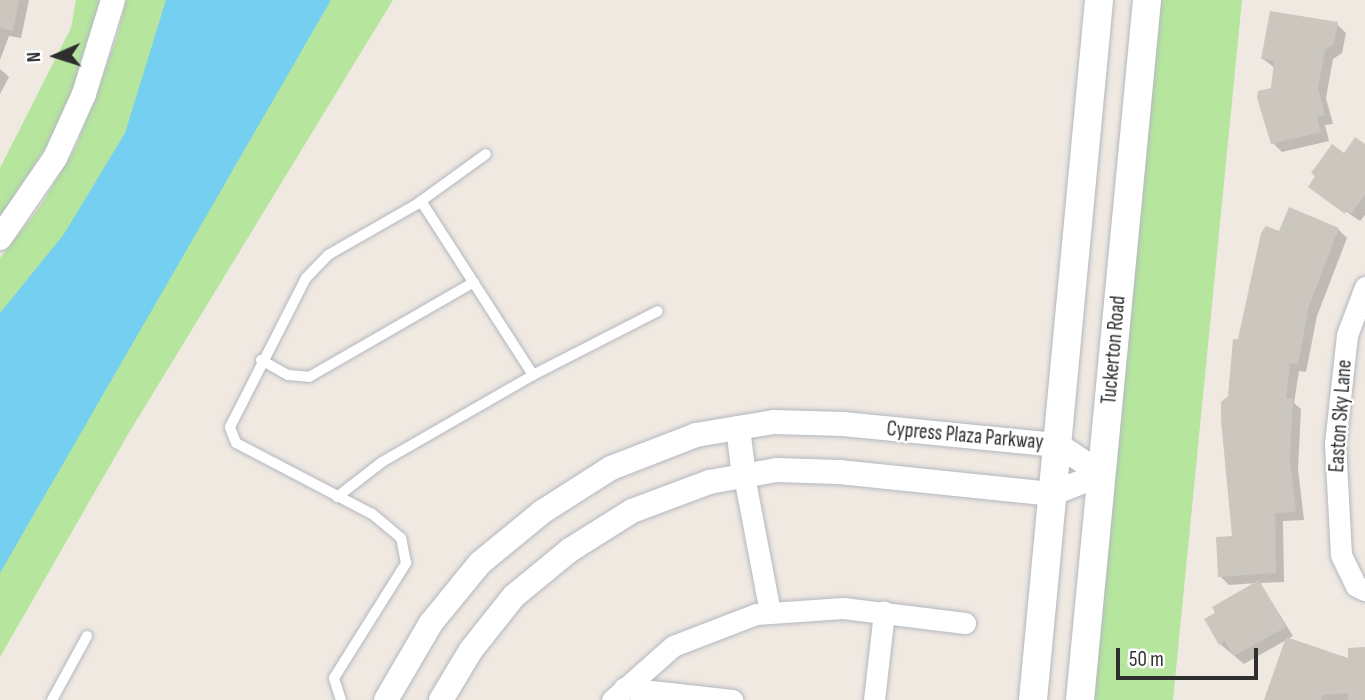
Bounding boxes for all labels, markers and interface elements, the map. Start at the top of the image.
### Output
north arrow [21,21,91,91]
text: N [23,51,46,63]
street label: Tuckerton Road [1097,295,1131,405]
street label: Easton Sky Lane [1324,359,1358,473]
street label: Cypress Plaza Parkway [886,417,1044,455]
scale bar [1120,634,1262,678]
text: 50 m [1129,647,1164,672]

